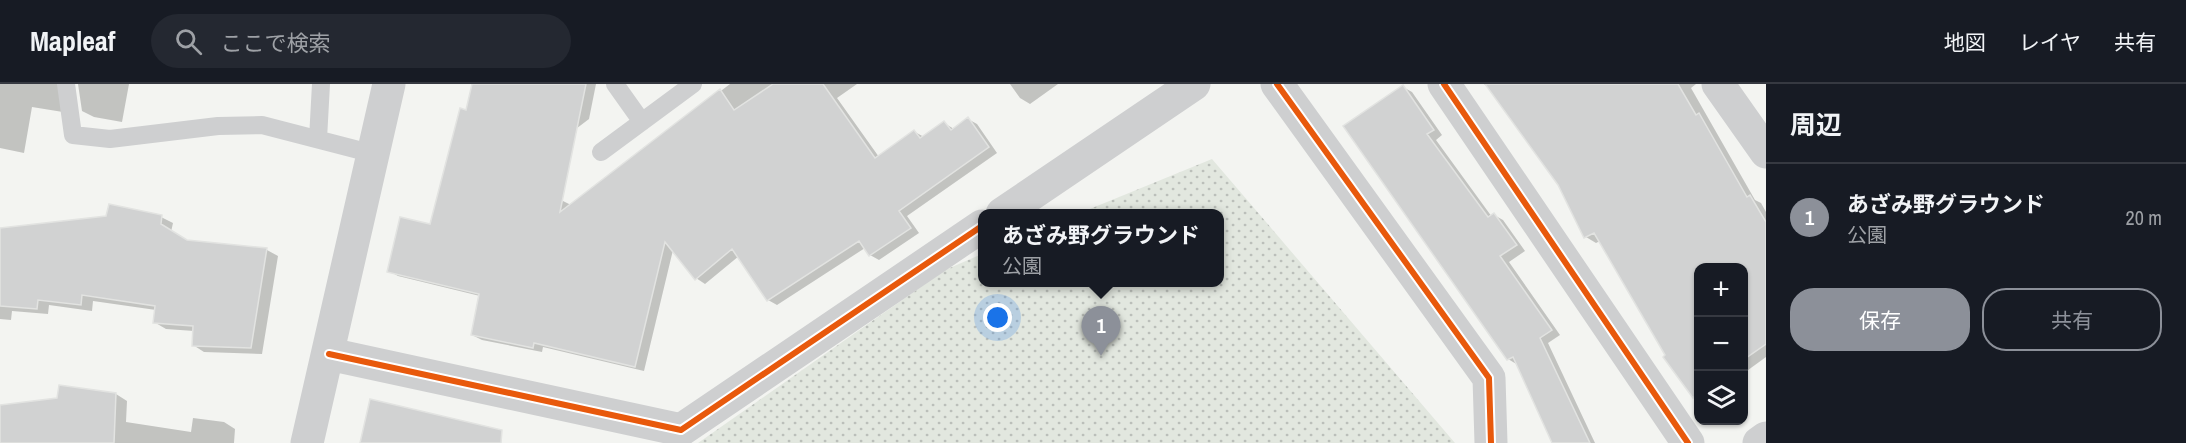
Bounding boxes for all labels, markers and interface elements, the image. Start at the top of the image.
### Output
search box [151,14,571,68]
text: Mapleaf [30,22,115,60]
icon: search [172,25,205,58]
text: ここで検索 [220,28,331,58]
text: 地図 [1944,28,1986,57]
text: レイヤ [2019,28,2081,57]
text: 共有 [2114,28,2156,57]
text: 周辺 [1790,107,1842,142]
text: あざみ野グラウンド [1847,189,2045,219]
text: 1 [1805,204,1814,231]
text: 20 m [2126,204,2162,231]
popup [978,209,1224,287]
text: あざみ野グラウンド [1002,220,1200,250]
text: 公園 [1847,221,1887,248]
text: 公園 [1002,252,1042,279]
map controls [1694,263,1748,425]
button: + [1694,263,1748,317]
button: 保存 [1790,288,1970,351]
button: 共有 [1982,288,2162,351]
your location [983,303,1012,332]
pin: 1 [1082,306,1120,356]
button: − [1694,317,1748,371]
button: layers [1694,371,1748,425]

